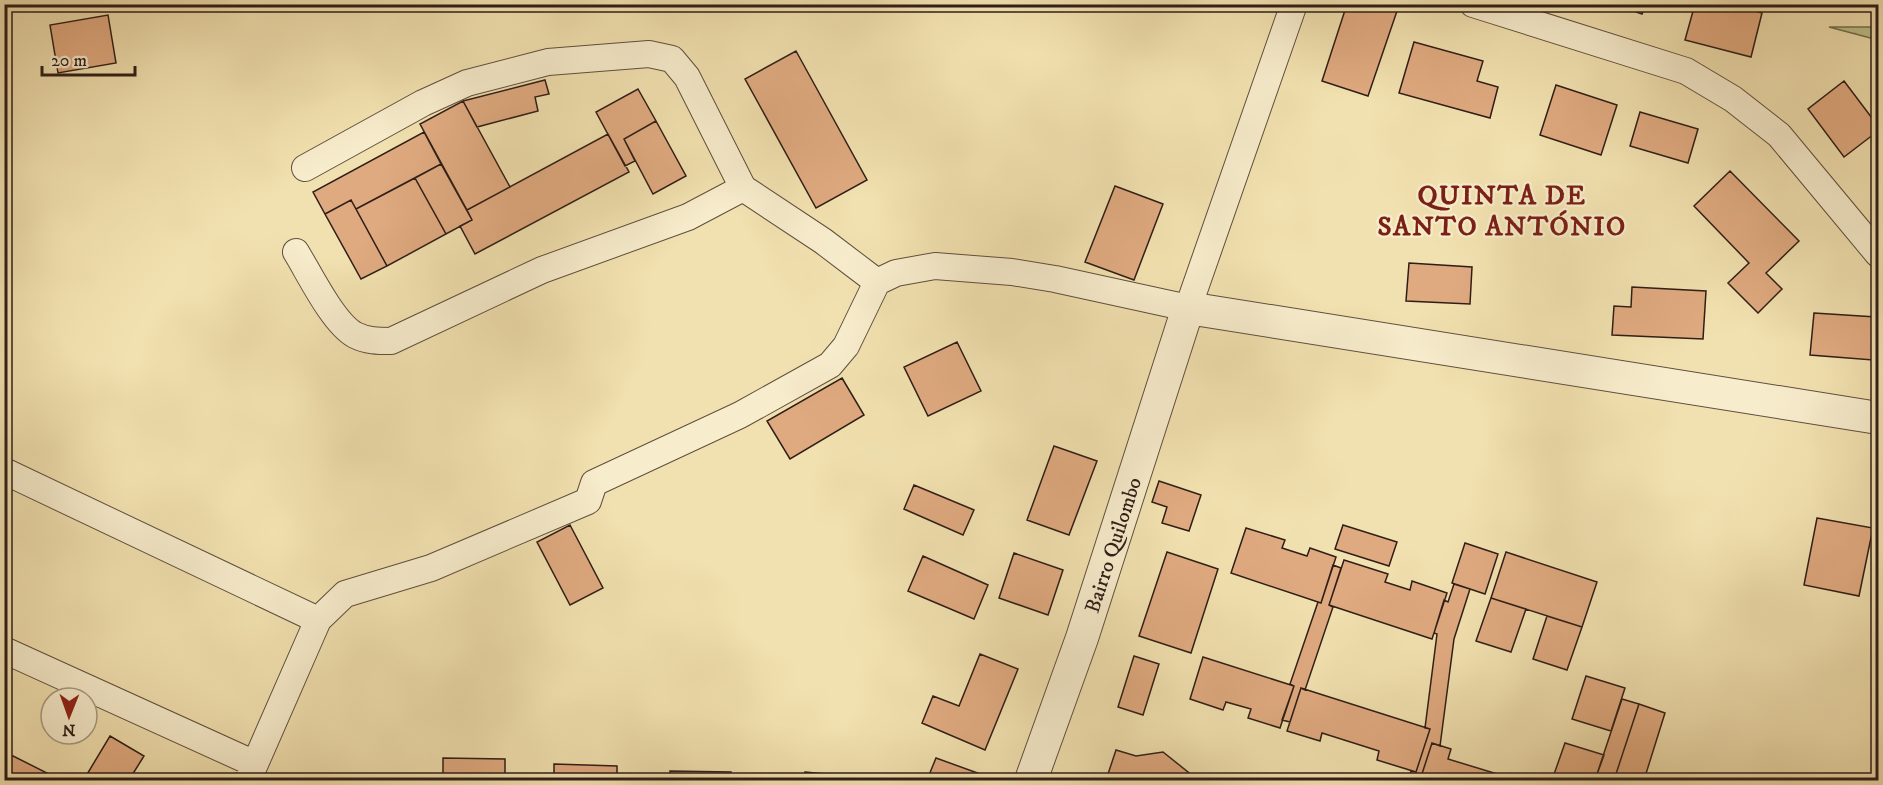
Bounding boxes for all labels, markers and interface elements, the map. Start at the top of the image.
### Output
scale bar [42,39,135,77]
text: 20 m [51,50,87,72]
district label: QUINTA DE SANTO ANTÓNIO [1377,179,1627,244]
street label: Bairro Quilombo [1080,474,1148,617]
north arrow [39,686,99,746]
text: N [62,720,75,740]

